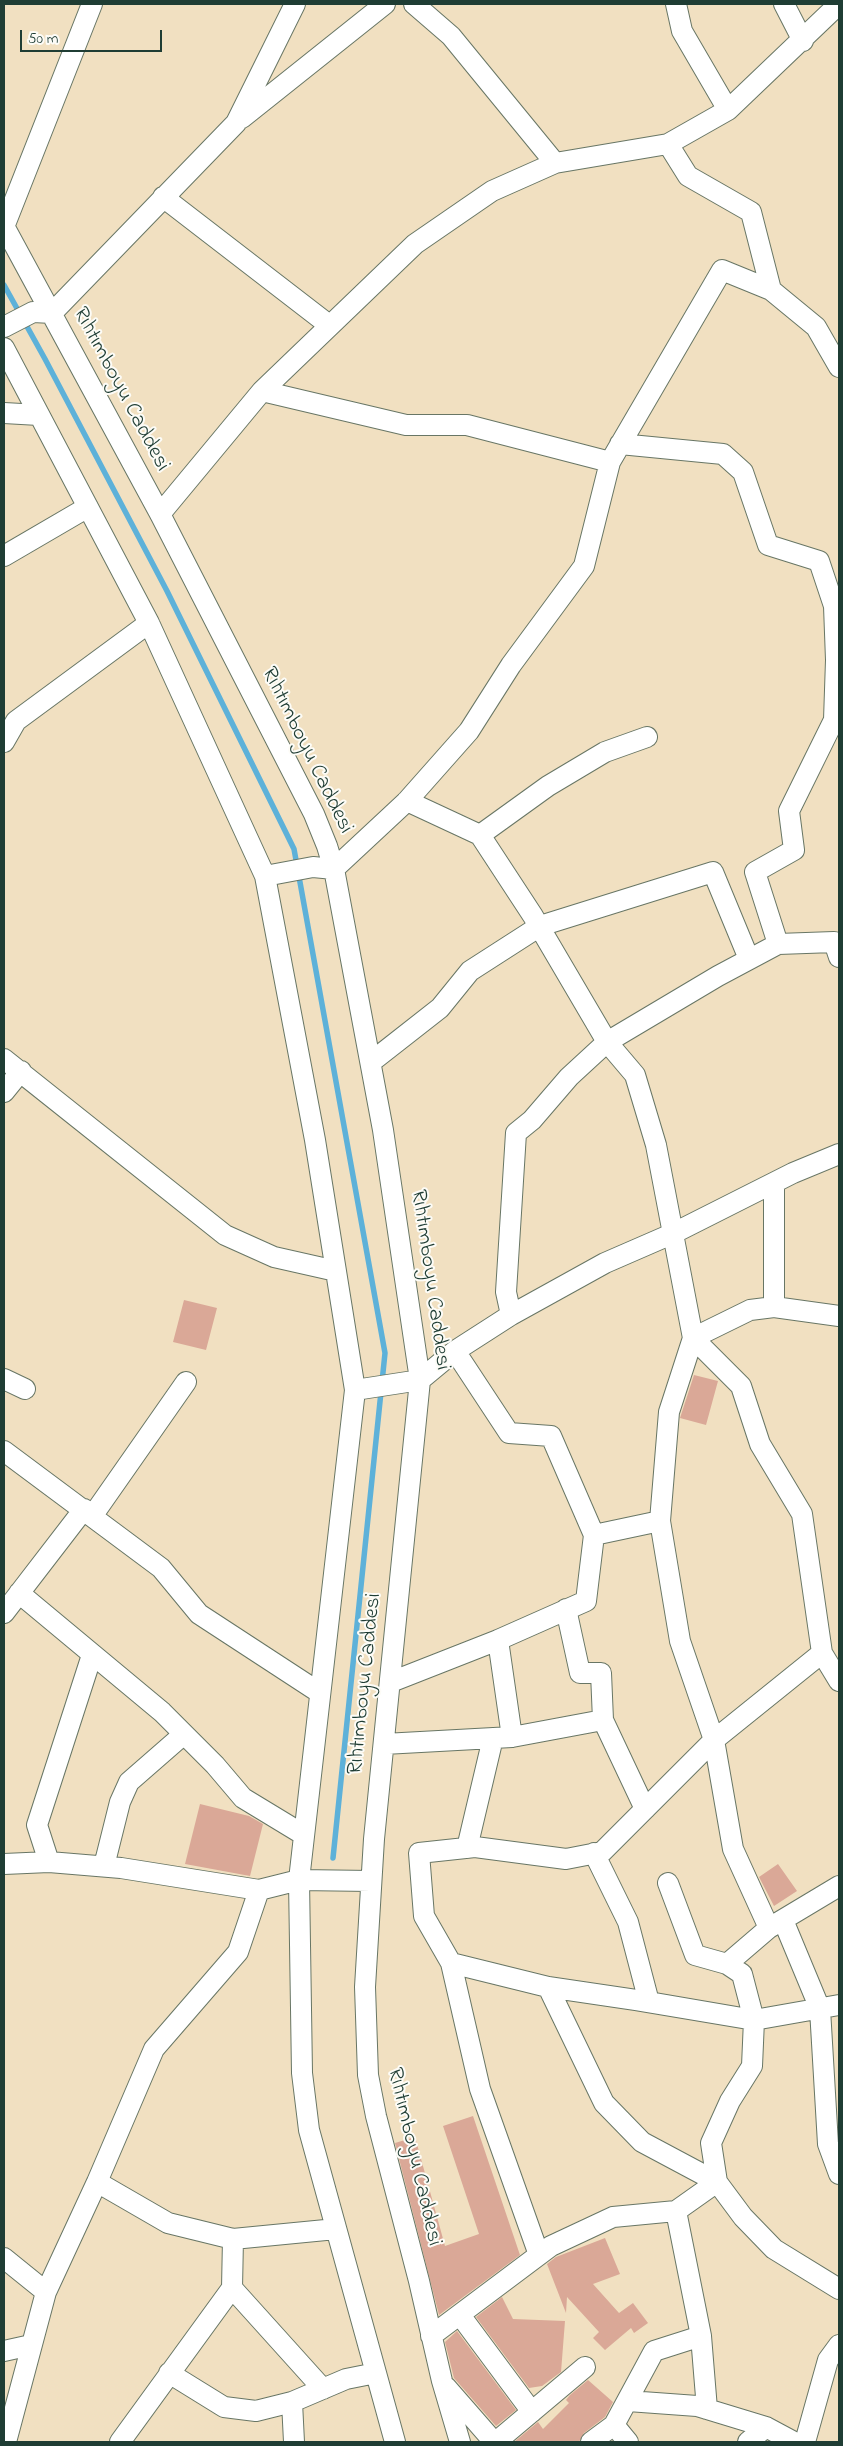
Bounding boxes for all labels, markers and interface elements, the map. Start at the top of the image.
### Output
scale bar [22,20,165,52]
text: 50 m [28,28,58,50]
street label: Rıhtımboyu Caddesi [66,303,174,477]
street label: Rıhtımboyu Caddesi [254,663,358,839]
street label: Rıhtımboyu Caddesi [403,1188,455,1372]
street label: Rıhtımboyu Caddesi [343,1592,389,1776]
street label: Rıhtımboyu Caddesi [380,2065,446,2249]

